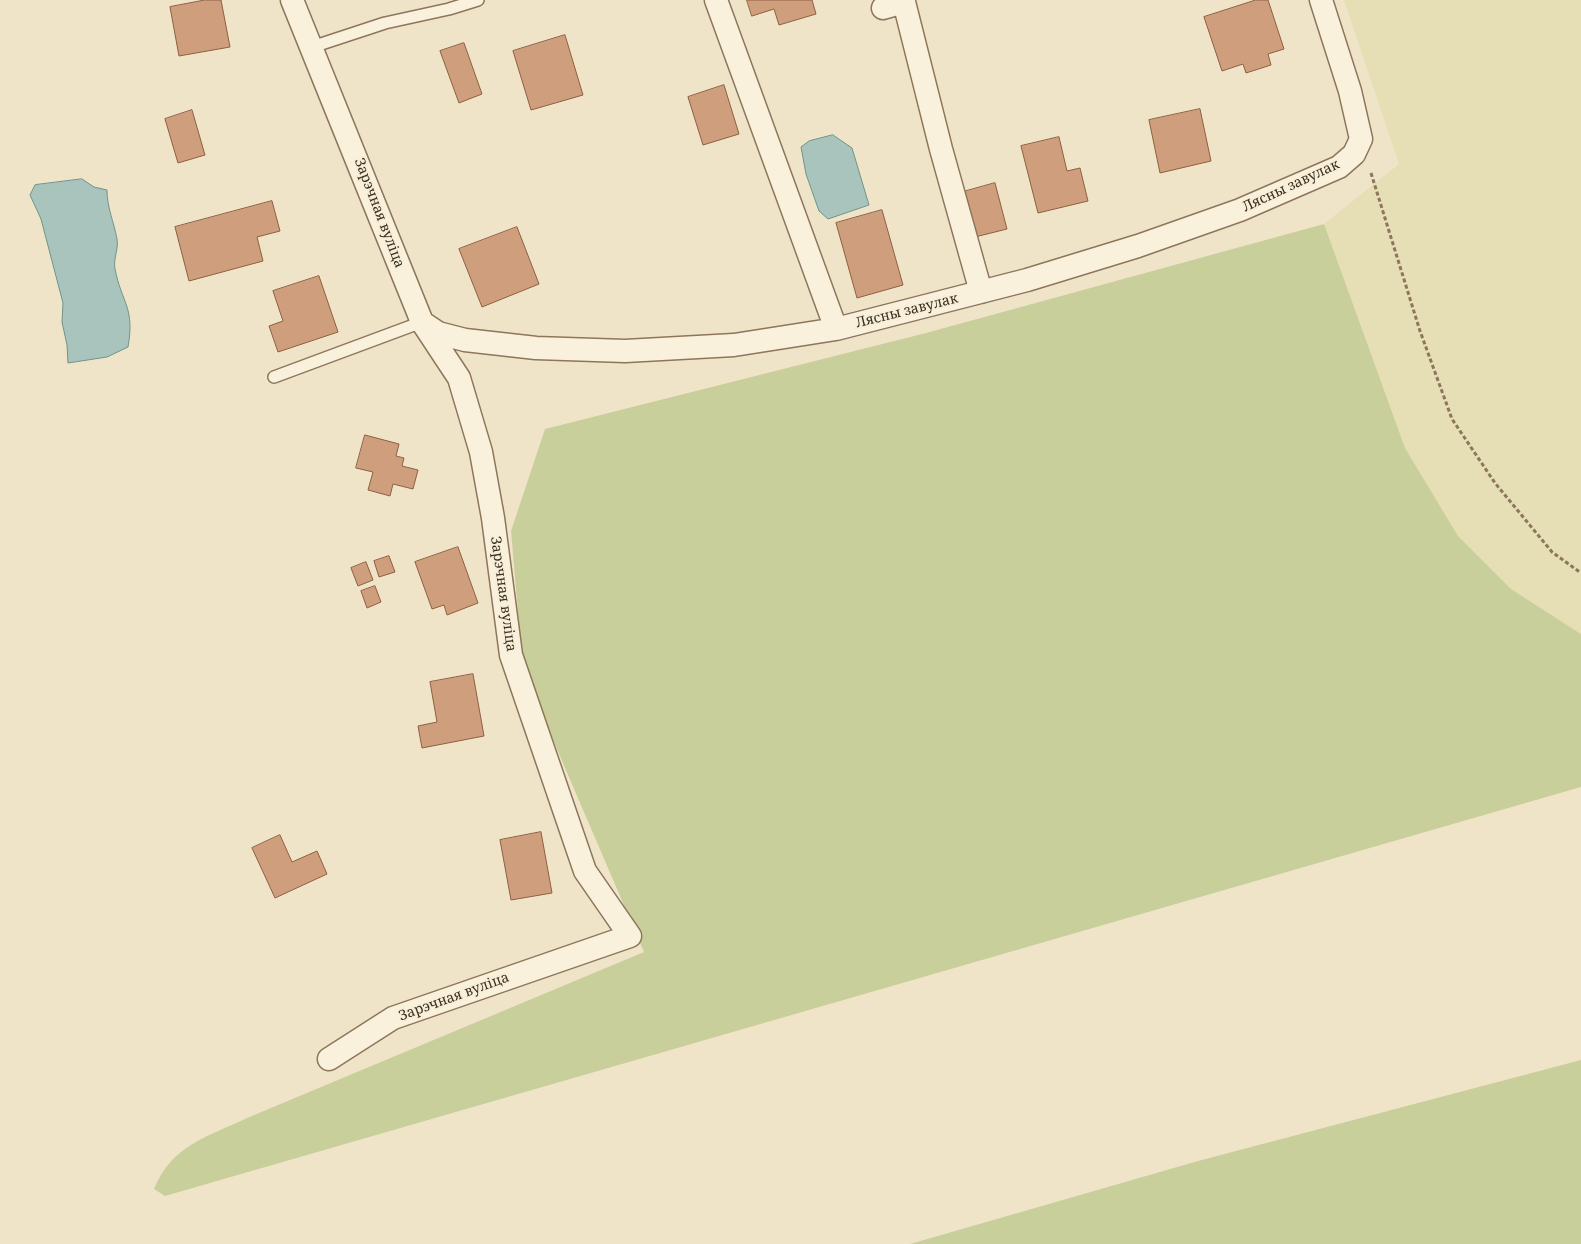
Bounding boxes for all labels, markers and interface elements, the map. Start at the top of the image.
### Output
street label: Зарэчная вуліца [350,156,408,270]
street label: Лясны завулак [1240,156,1342,216]
street label: Лясны завулак [854,290,960,332]
street label: Зарэчная вуліца [487,535,519,653]
street label: Зарэчная вуліца [396,969,512,1025]

